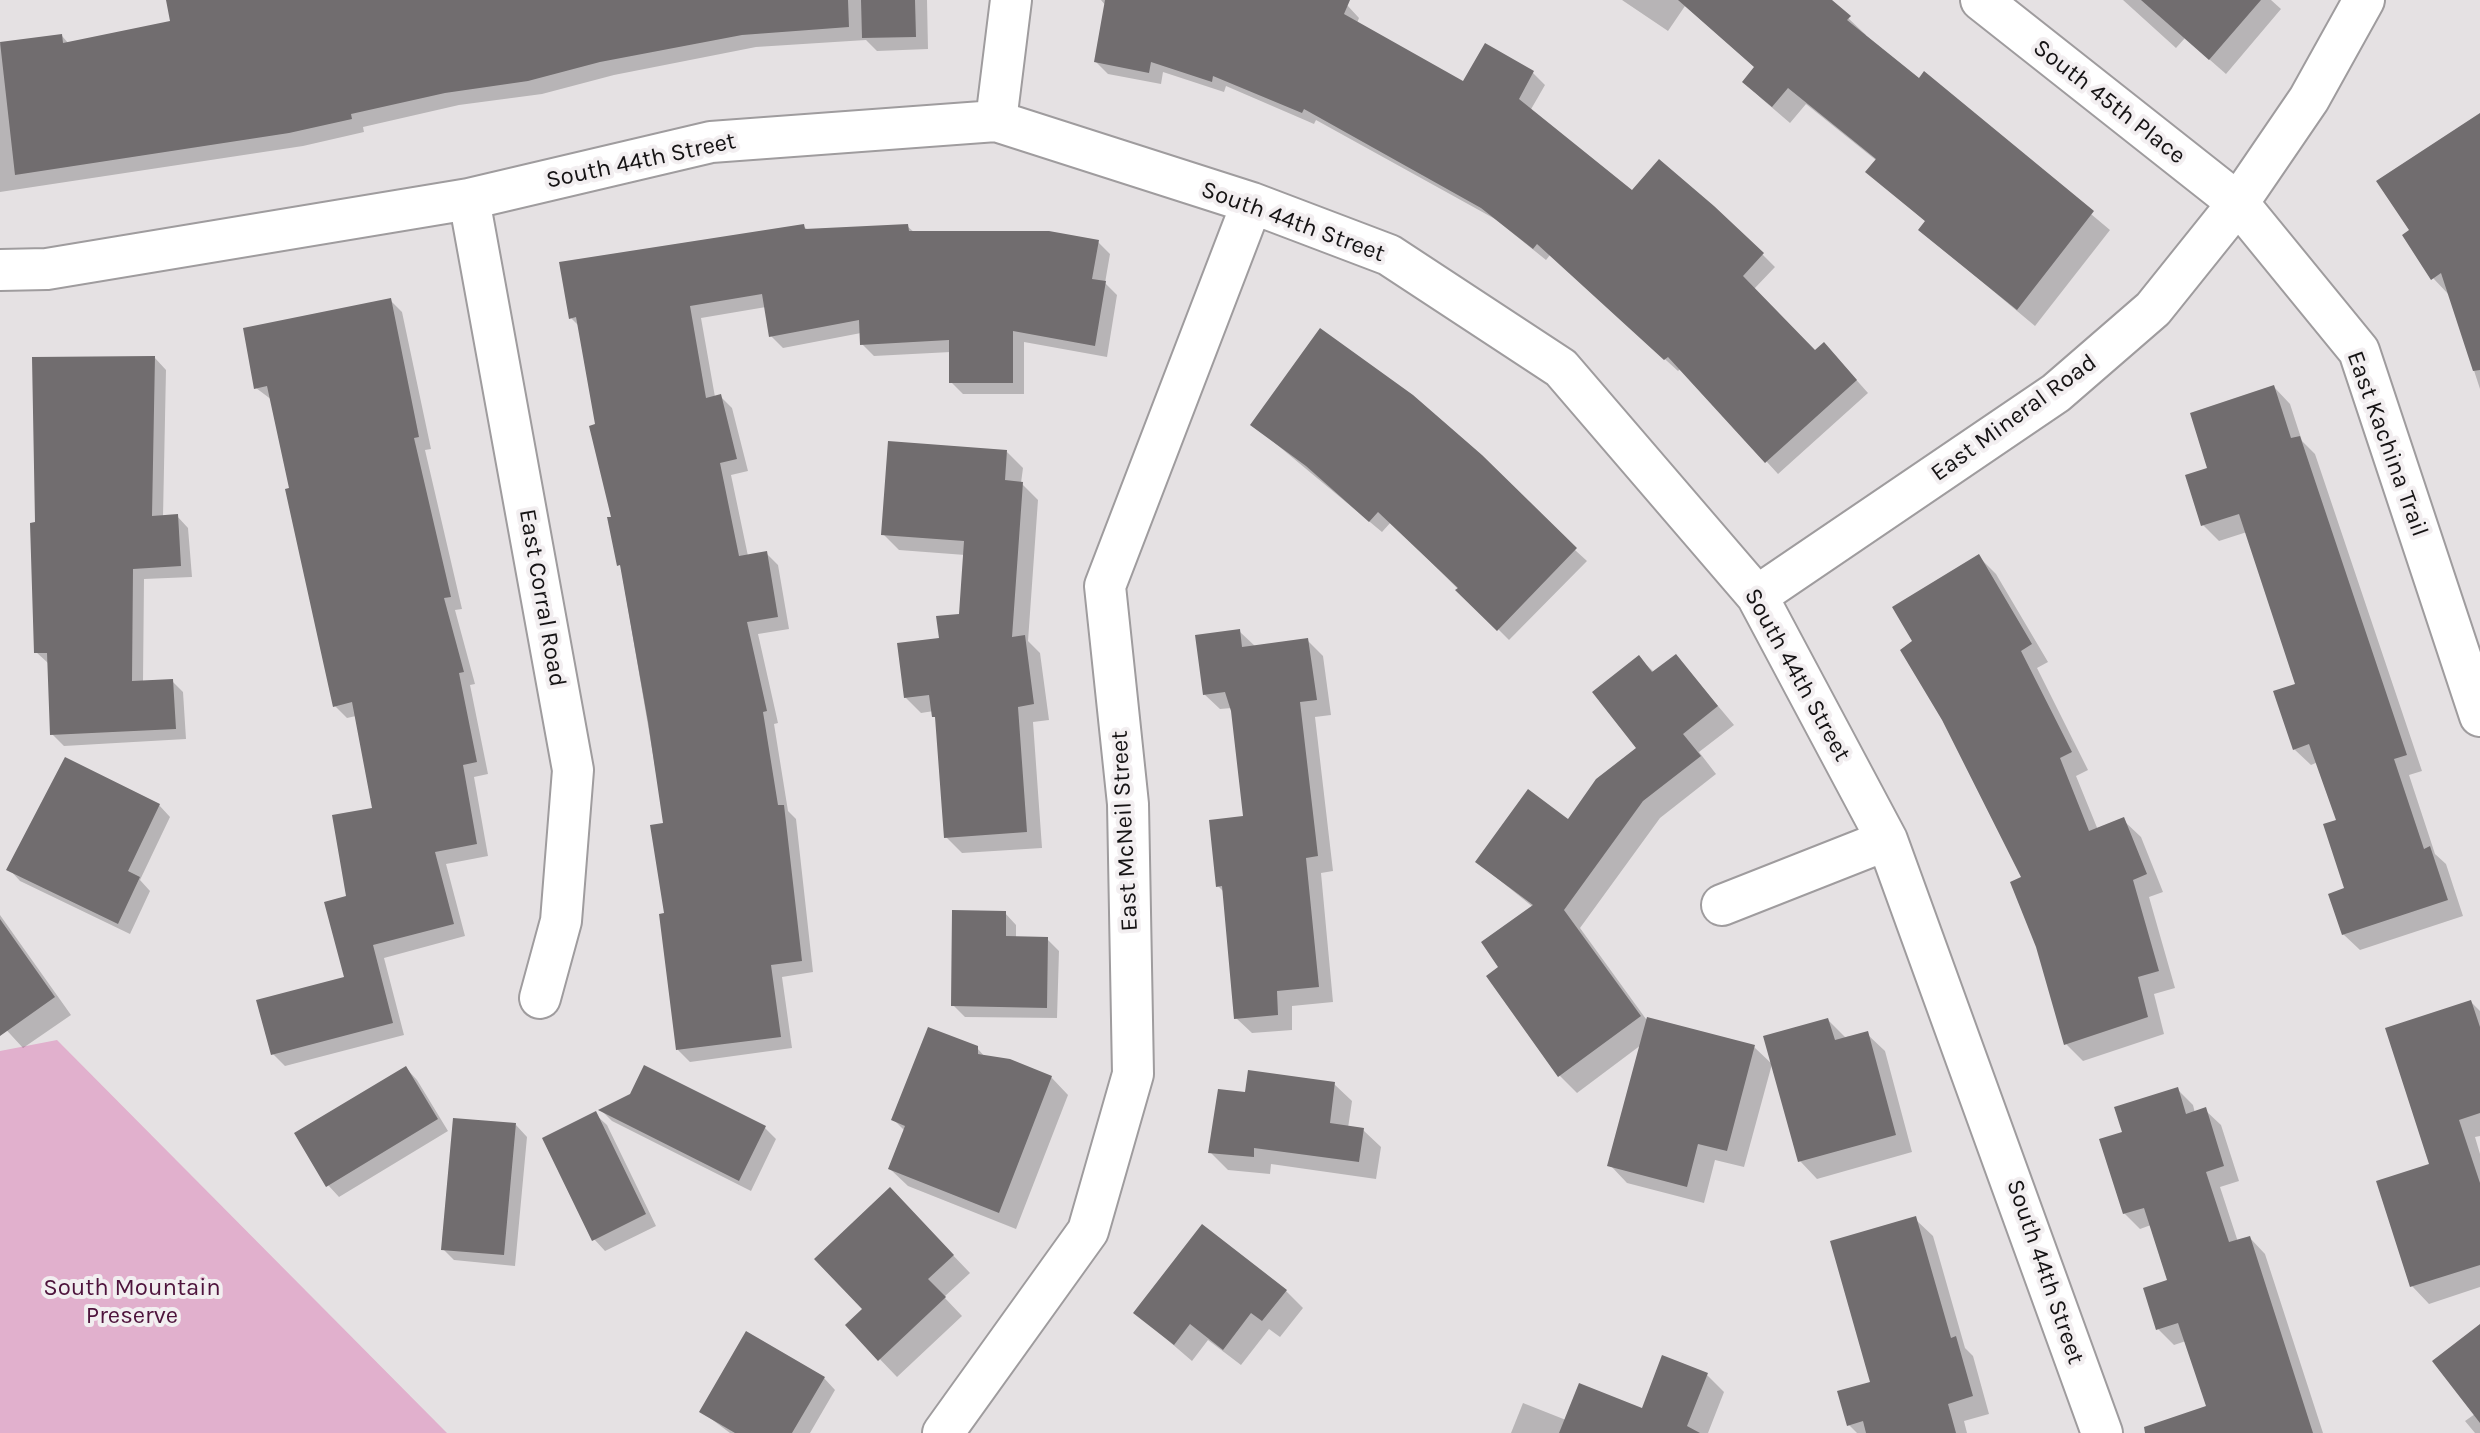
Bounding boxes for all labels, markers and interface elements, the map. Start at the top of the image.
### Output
street label: South 45th Place [2027,34,2191,170]
street label: South 44th Street [543,127,739,195]
street label: South 44th Street [1197,175,1389,269]
street label: East Kachina Trail [2340,347,2434,541]
street label: East Mineral Road [1925,348,2103,488]
street label: East Corral Road [512,507,572,689]
street label: South 44th Street [1738,584,1856,766]
street label: East McNeil Street [1105,730,1145,932]
street label: South 44th Street [2000,1176,2090,1368]
park label: South Mountain Preserve [43,1274,221,1330]

